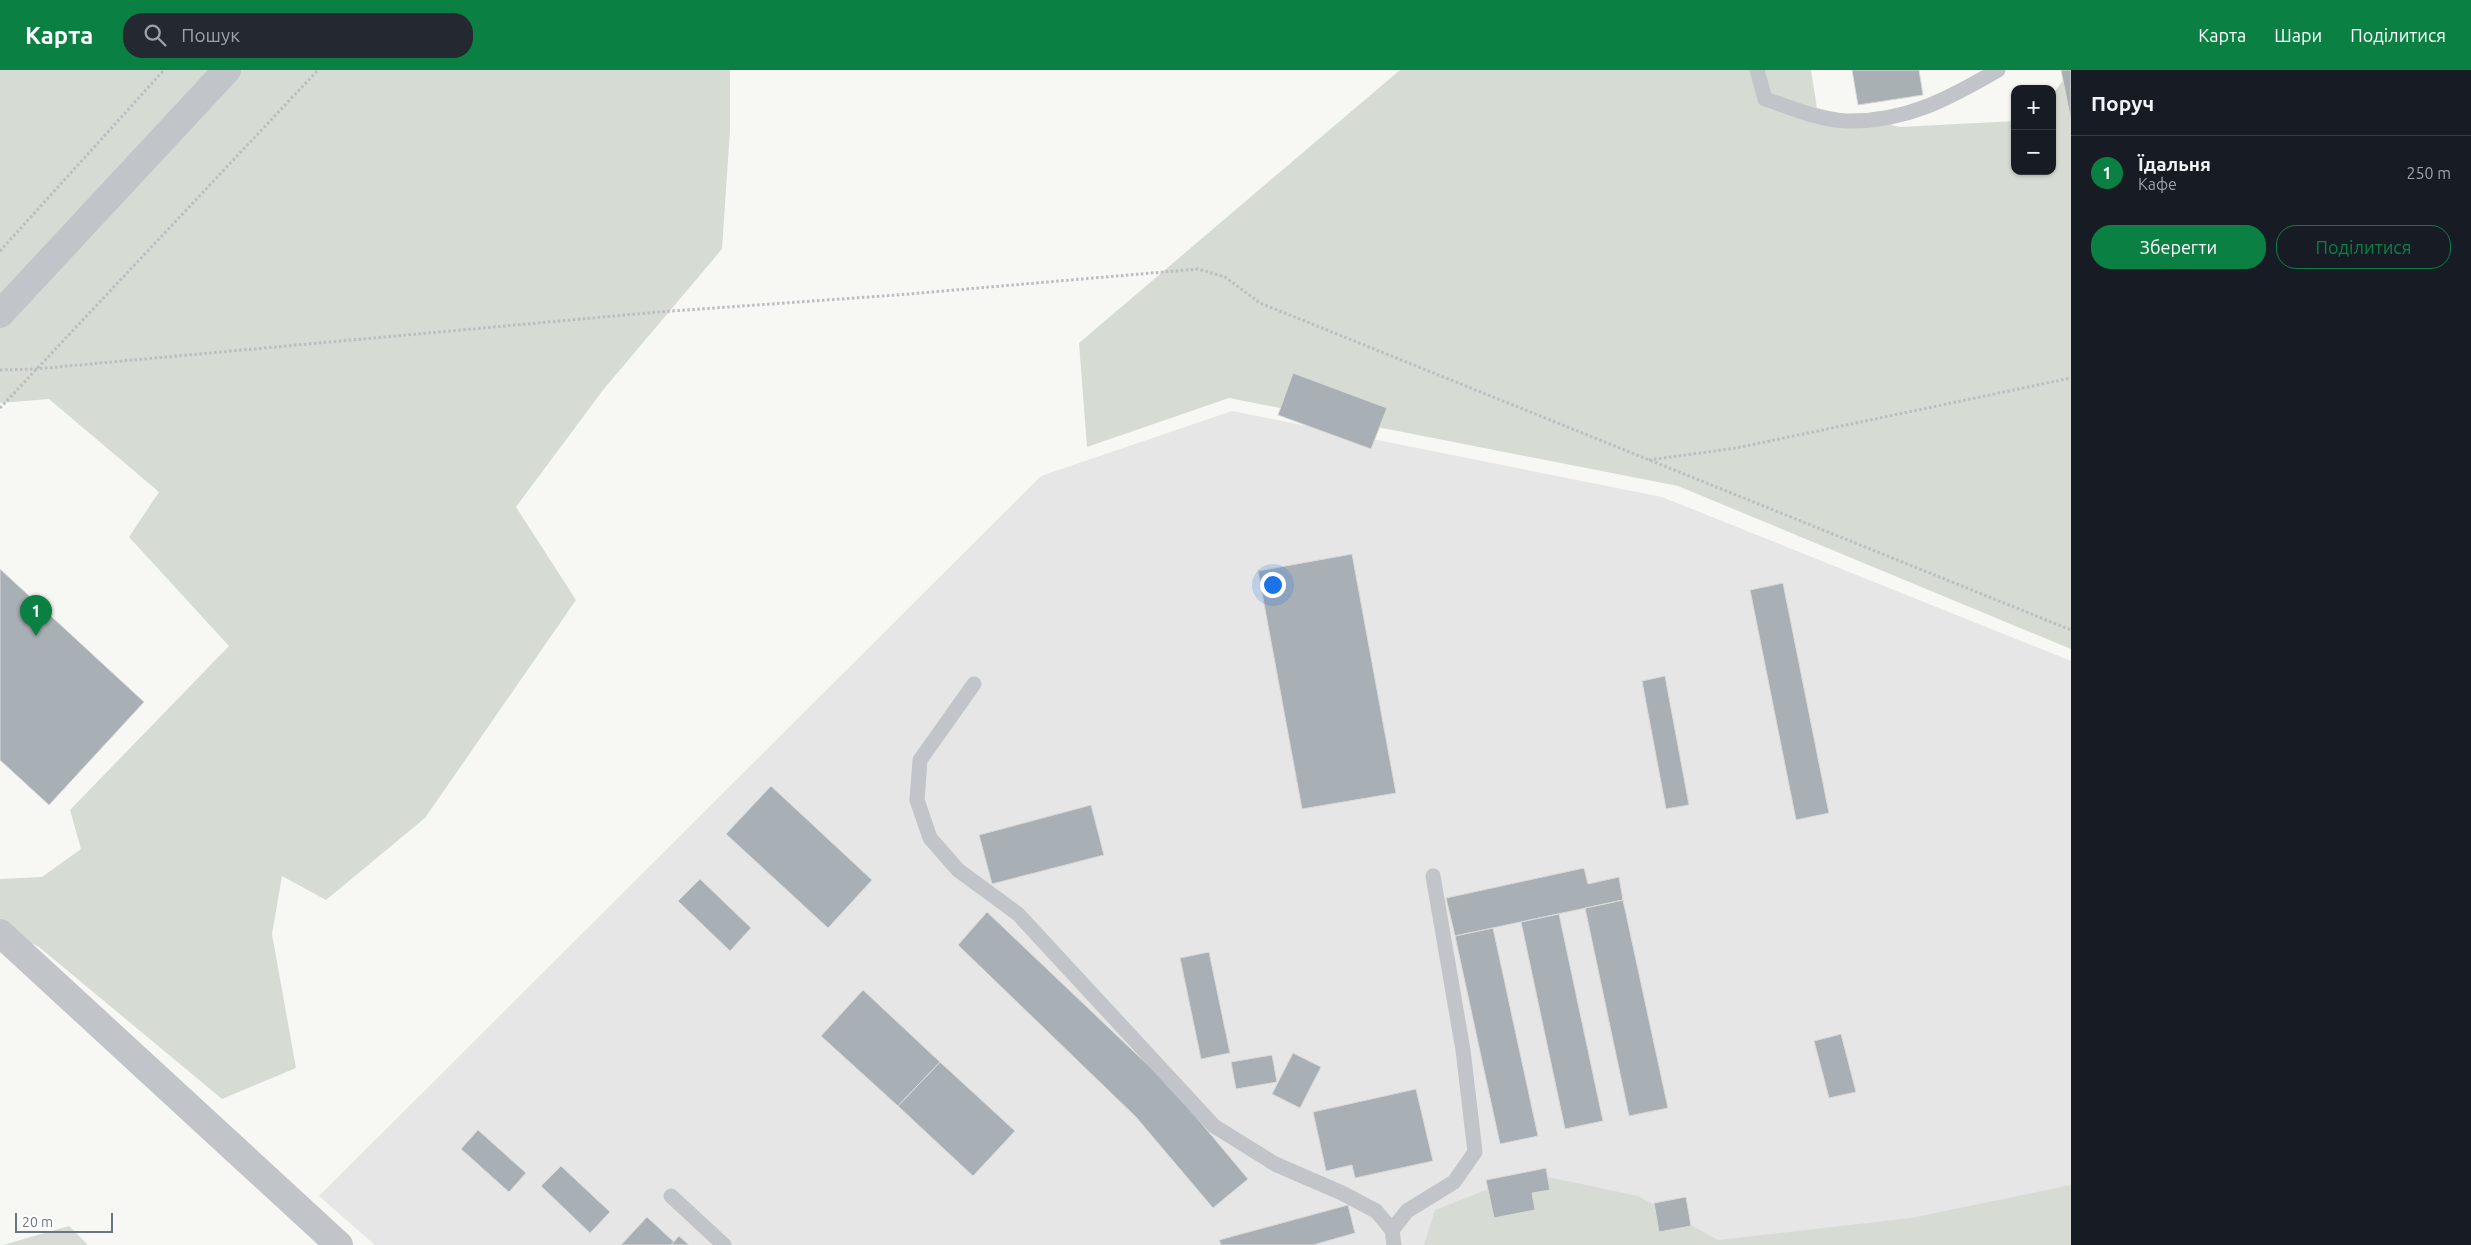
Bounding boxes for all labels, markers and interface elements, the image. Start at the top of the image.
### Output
search box [123,13,473,58]
icon: search [141,21,169,49]
text: Карта [25,22,93,49]
text: Пошук [181,24,240,46]
text: Карта [2198,25,2246,45]
text: Шари [2274,25,2322,45]
text: Поділитися [2350,25,2446,45]
map controls [2011,85,2056,175]
button: + [2011,85,2056,130]
text: Поруч [2091,91,2154,115]
button: − [2011,130,2056,175]
text: Їдальня [2138,153,2211,175]
text: 1 [2102,164,2112,182]
text: 250 m [2406,164,2451,182]
text: Кафе [2138,175,2177,193]
button: Зберегти [2091,225,2266,269]
button: Поділитися [2276,225,2451,269]
your location [1260,572,1286,598]
pin: 1 [20,595,52,636]
scale bar [15,1210,112,1233]
text: 20 m [22,1214,53,1230]

